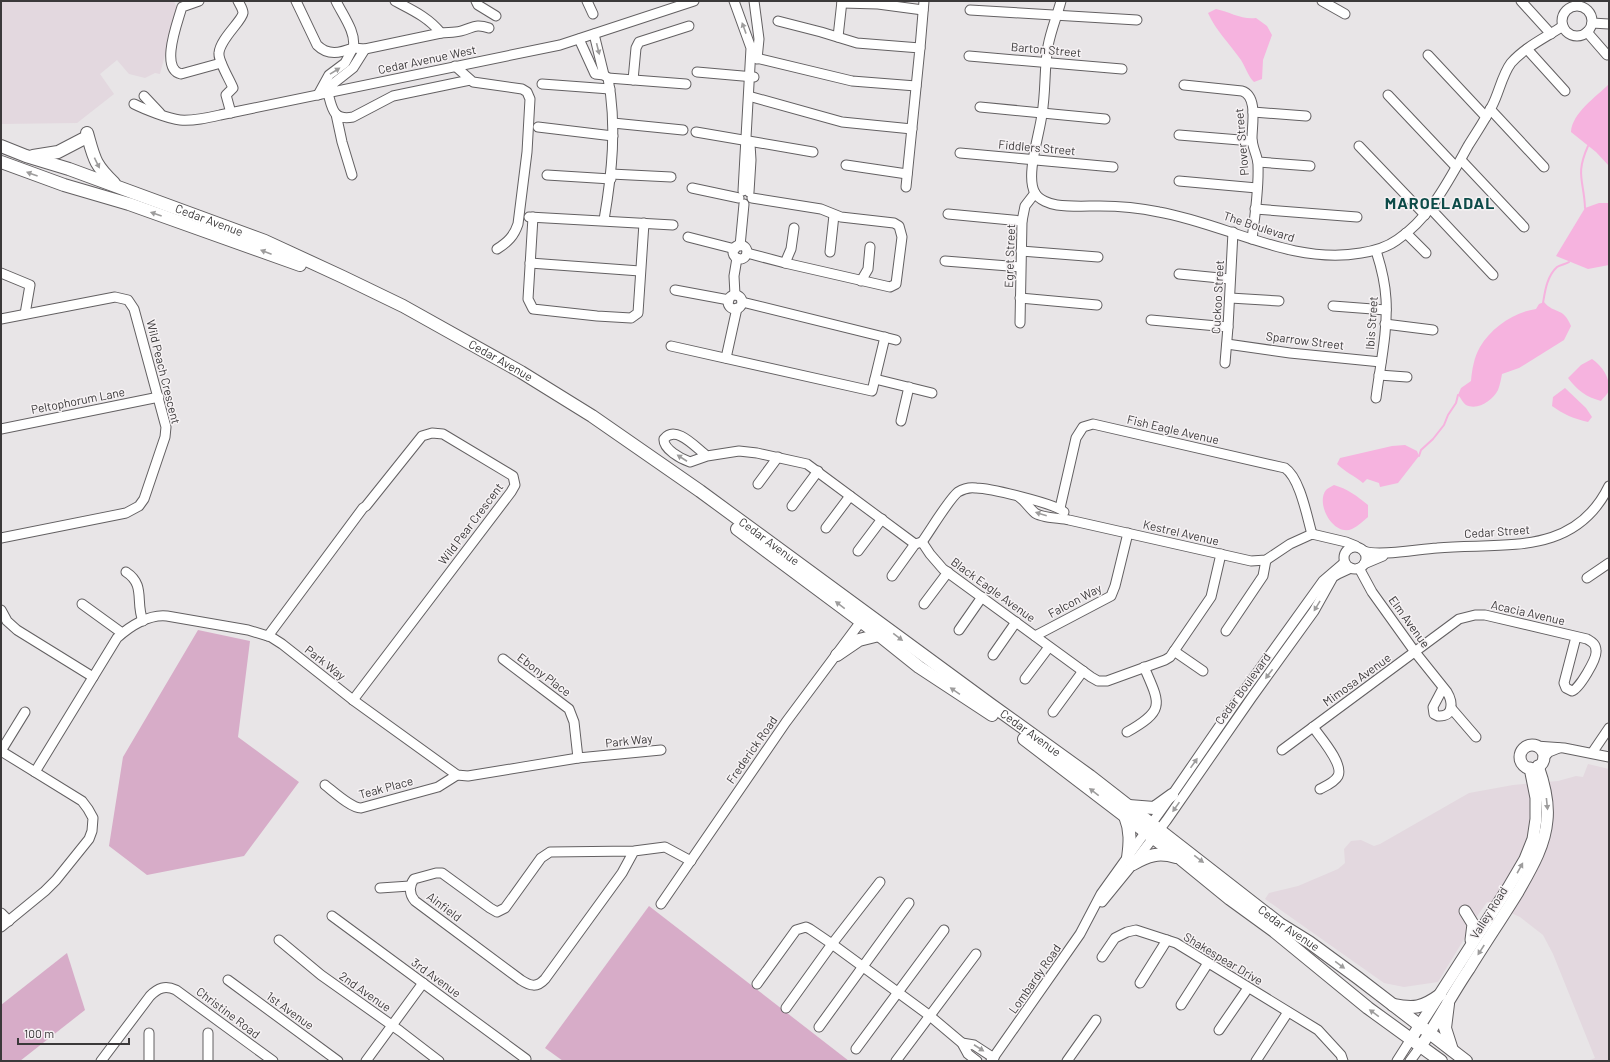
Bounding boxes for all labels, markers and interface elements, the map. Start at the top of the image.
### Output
one-way arrow [741,21,747,33]
street label: Barton Street [1010,39,1082,59]
street label: Cedar Avenue West [376,42,477,76]
one-way arrow [595,43,601,55]
one-way arrow [330,67,340,75]
street label: Plover Street [1231,108,1251,176]
street label: Fiddlers Street [998,137,1076,157]
one-way arrow [94,157,100,169]
one-way arrow [26,170,38,176]
district label: MAROELADAL [1385,193,1495,212]
street label: Cedar Avenue [173,201,245,238]
street label: The Boulevard [1222,208,1297,244]
one-way arrow [150,210,162,216]
street label: Egret Street [1001,224,1017,288]
one-way arrow [259,249,271,255]
street label: Cuckoo Street [1208,260,1226,334]
street label: Ibis Street [1362,296,1380,350]
street label: Wild Peach Crescent [144,318,184,425]
street label: Sparrow Street [1265,328,1345,352]
street label: Cedar Avenue [467,336,536,384]
street label: Peltophorum Lane [30,384,126,416]
street label: Fish Eagle Avenue [1126,412,1221,446]
one-way arrow [676,454,687,462]
street label: Wild Pear Crescent [435,480,505,567]
one-way arrow [1034,511,1046,517]
street label: Cedar Avenue [737,514,802,568]
street label: Kestrel Avenue [1142,516,1221,548]
street label: Cedar Street [1464,522,1530,540]
street label: Black Eagle Avenue [949,554,1038,624]
street label: Falcon Way [1045,580,1104,620]
street label: Elm Avenue [1386,593,1433,650]
street label: Acacia Avenue [1490,597,1567,627]
one-way arrow [1313,600,1320,612]
one-way arrow [834,601,845,610]
one-way arrow [893,633,904,641]
street label: Park Way [303,642,349,683]
street label: Ebony Place [515,650,574,699]
street label: Cedar Boulevard [1211,650,1273,727]
street label: Mimosa Avenue [1320,650,1393,709]
one-way arrow [1265,669,1273,680]
one-way arrow [950,687,961,695]
street label: Cedar Avenue [998,706,1064,759]
street label: Frederick Road [723,713,780,786]
street label: Park Way [605,731,654,749]
one-way arrow [1190,757,1198,768]
street label: Teak Place [357,773,414,801]
one-way arrow [1089,788,1100,797]
one-way arrow [1544,798,1550,810]
one-way arrow [1172,802,1180,813]
one-way arrow [1193,855,1204,863]
one-way arrow [1516,862,1523,874]
street label: Valley Road [1467,884,1510,941]
street label: Ainfield [424,889,465,924]
street label: Cedar Avenue [1256,902,1323,953]
street label: Shakespear Drive [1181,929,1266,987]
street label: Lombardy Road [1005,941,1063,1016]
one-way arrow [1477,945,1485,955]
street label: 3rd Avenue [409,955,464,1000]
one-way arrow [1335,961,1346,969]
street label: 2nd Avenue [337,968,394,1014]
street label: Christine Road [194,984,263,1041]
street label: 1st Avenue [264,988,317,1032]
one-way arrow [1369,1009,1380,1017]
scale bar [18,1020,129,1046]
text: 100 m [24,1026,54,1040]
one-way arrow [974,1044,984,1052]

